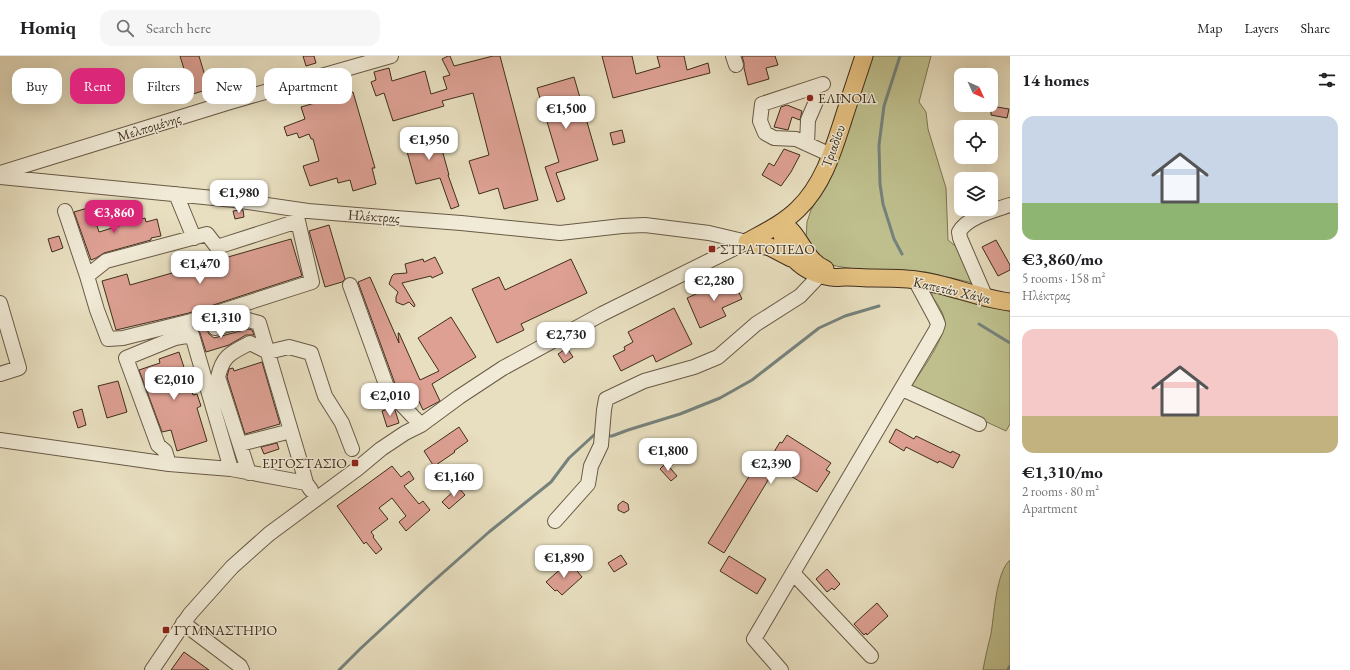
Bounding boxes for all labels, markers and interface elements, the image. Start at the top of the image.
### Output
search box [100,10,380,46]
text: Homiq [20,15,76,40]
icon: search [114,17,136,39]
text: Search here [146,18,211,37]
text: Map [1197,19,1222,37]
text: Layers [1244,19,1279,37]
text: Share [1301,19,1330,37]
chip: Buy [12,68,62,104]
chip: Rent [70,68,125,104]
chip: Filters [133,68,194,104]
chip: New [202,68,256,104]
chip: Apartment [264,68,352,104]
north arrow [954,68,998,112]
map controls [954,68,998,216]
text: 14 homes [1022,69,1089,91]
icon: filters [1316,69,1338,91]
place label: ΕΛΙΝΟΙΛ [818,89,877,107]
marker: ΕΛΙΝΟΙΛ [805,93,815,103]
pin: €1,500 [533,96,599,130]
text: €1,500 [546,100,586,117]
street label: Μελπομένης [115,109,183,145]
button: locate [954,120,998,164]
street label: Τριαδίου [817,122,849,170]
pin: €1,950 [396,127,462,161]
text: €1,950 [409,131,449,148]
icon: home [1144,142,1216,214]
button: layers [954,172,998,216]
pin: €1,980 [206,180,272,214]
text: €1,980 [219,184,259,201]
pin: €3,860 [81,200,147,234]
text: €3,860 [94,204,134,221]
street label: Ηλέκτρας [347,205,401,227]
place label: ΣΤΡΑΤΟΠΕΔΟ [720,240,815,258]
marker: ΣΤΡΑΤΟΠΕΔΟ [707,244,717,254]
text: €3,860/mo [1022,248,1103,270]
pin: €1,470 [167,251,233,285]
text: €1,470 [180,255,220,272]
pin: €2,280 [681,268,747,302]
text: 5 rooms · 158 m² [1022,270,1106,287]
text: €2,280 [694,272,734,289]
street label: Καπετάν Χάψα [912,272,993,308]
text: Ηλέκτρας [1022,287,1070,304]
pin: €1,310 [188,305,254,339]
text: €1,310 [201,309,241,326]
pin: €2,730 [533,322,599,356]
text: €2,730 [546,326,586,343]
icon: home [1144,355,1216,427]
pin: €2,010 [141,367,207,401]
text: €2,010 [154,371,194,388]
pin: €2,010 [357,383,423,417]
text: €2,010 [370,387,410,404]
pin: €1,800 [635,438,701,472]
text: €1,800 [648,442,688,459]
pin: €2,390 [738,451,804,485]
place label: ΕΡΓΟΣΤΑΣΙΟ [262,454,347,472]
text: €2,390 [751,455,791,472]
marker: ΕΡΓΟΣΤΑΣΙΟ [350,458,360,468]
text: €1,310/mo [1022,461,1103,483]
pin: €1,160 [421,464,487,498]
text: €1,160 [434,468,474,485]
text: 2 rooms · 80 m² [1022,483,1099,500]
text: Apartment [1022,500,1077,517]
pin: €1,890 [531,545,597,579]
text: €1,890 [544,549,584,566]
place label: ΓΥΜΝΑΣΤΗΡΙΟ [174,621,278,639]
marker: ΓΥΜΝΑΣΤΗΡΙΟ [161,625,171,635]

